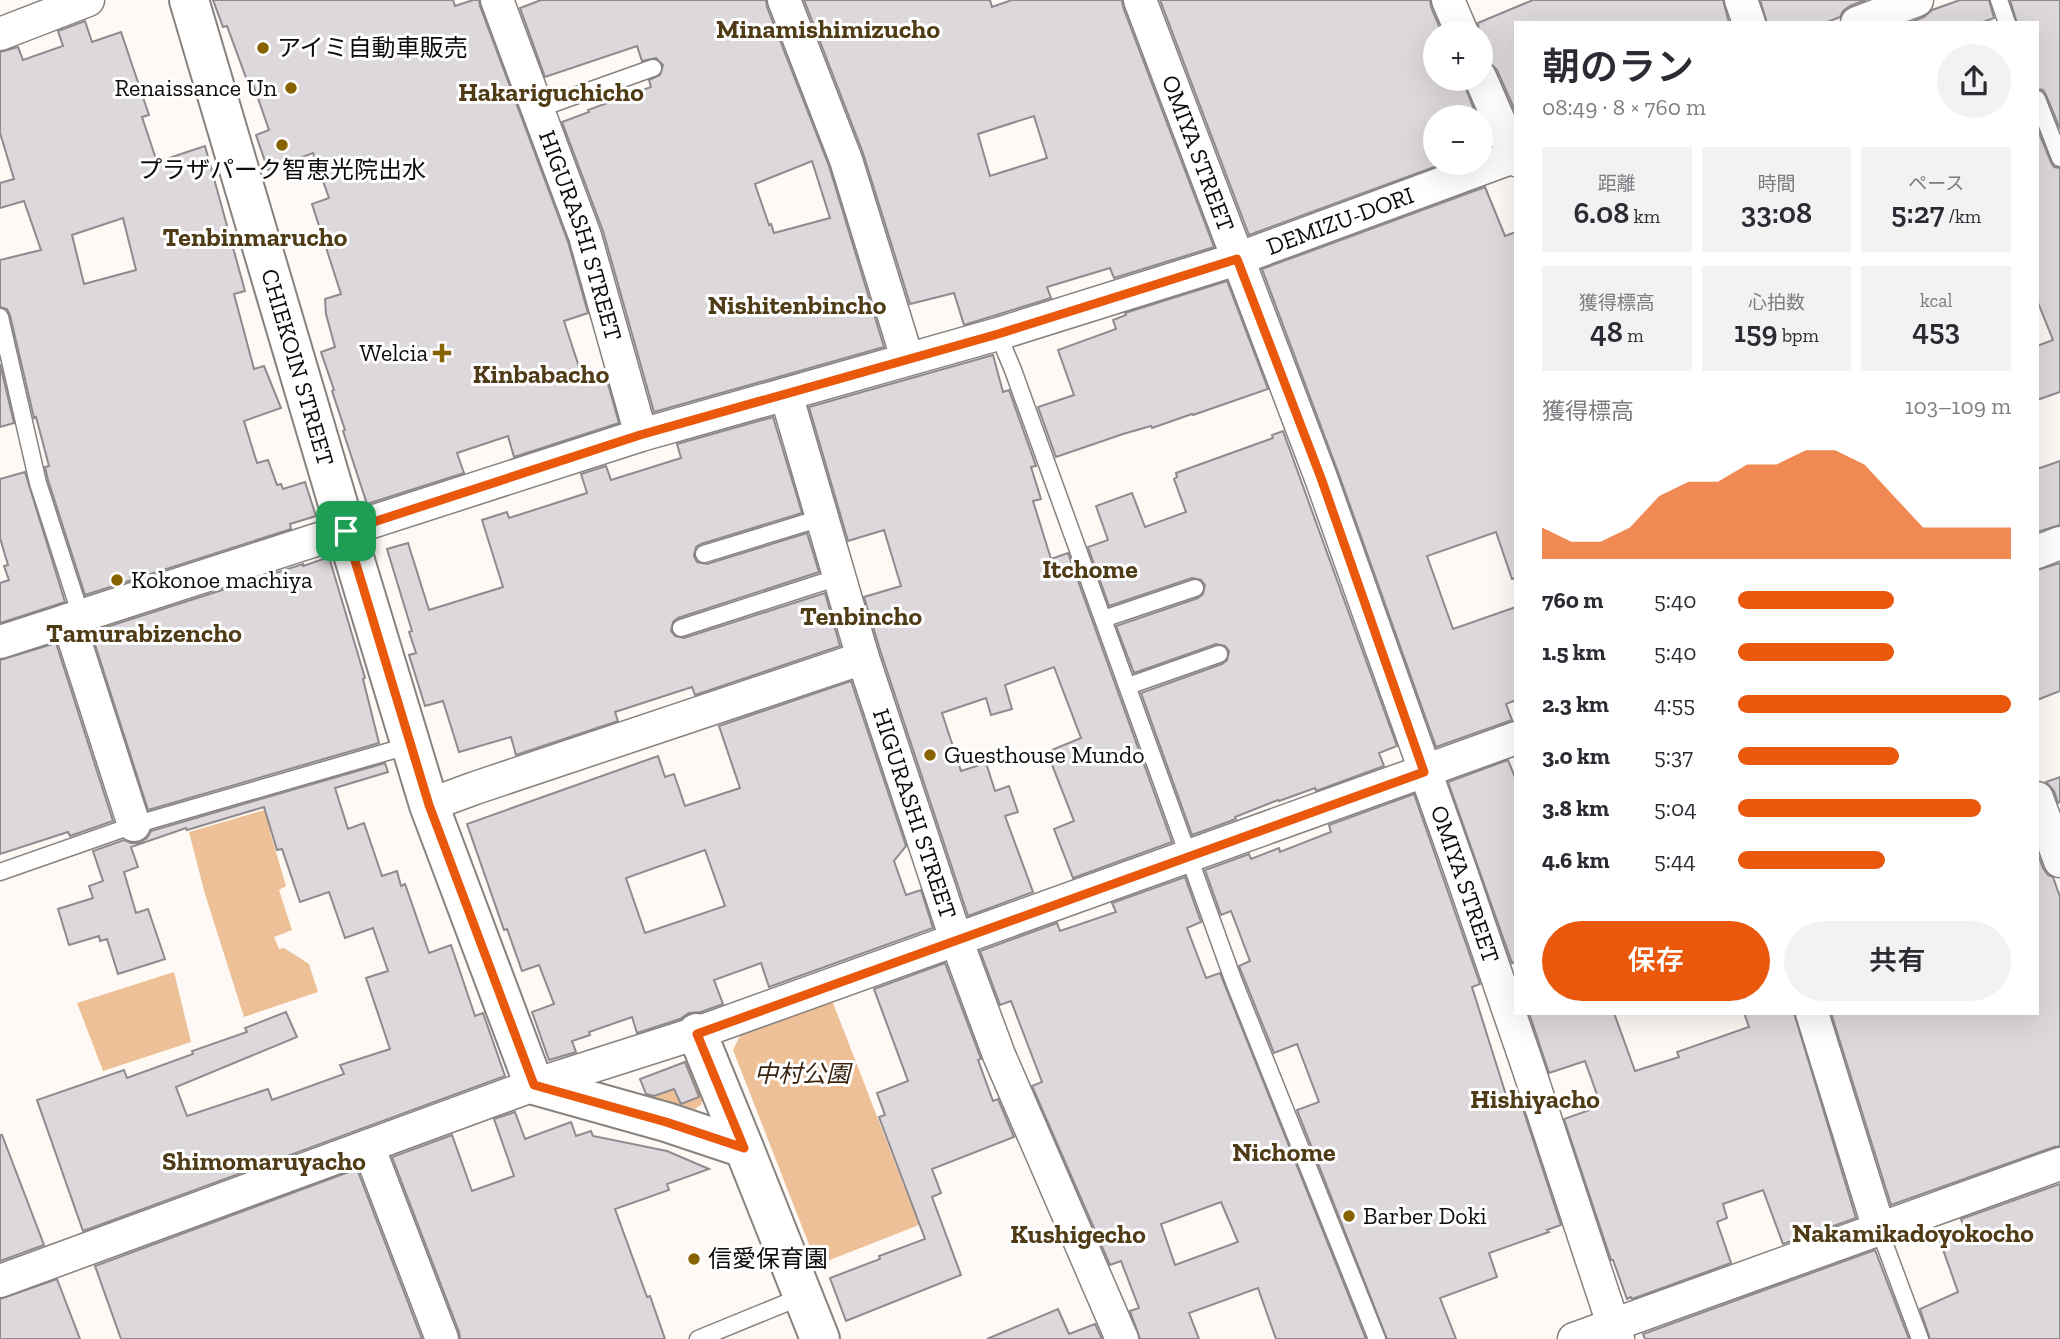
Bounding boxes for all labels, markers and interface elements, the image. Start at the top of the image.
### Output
district label: Minamishimizucho [716,13,940,45]
map controls [1423,21,1493,175]
button: + [1423,21,1493,91]
place label: アイミ自動車販売 [277,33,468,62]
marker: アイミ自動車販売 [255,40,271,56]
text: 朝のラン [1542,44,1694,90]
button: share [1937,44,2011,118]
street label: OMIYA STREET [1156,71,1241,236]
place label: Renaissance Un [115,73,277,102]
district label: Hakariguchicho [458,76,644,108]
marker: Renaissance Un [283,80,299,96]
text: 08:49 · 8 × 760 m [1542,93,1706,121]
button: − [1423,105,1493,175]
street label: HIGURASHI STREET [533,126,629,344]
marker: プラザパーク智恵光院出水 [274,137,290,153]
place label: プラザパーク智恵光院出水 [138,155,426,184]
text: 距離 [1598,172,1636,195]
text: 時間 [1757,172,1796,195]
text: ペース [1908,172,1964,195]
street label: DEMIZU-DORI [1262,180,1418,261]
text: 6.08 [1574,195,1629,231]
text: 33:08 [1741,195,1812,231]
text: 5:27 [1891,195,1944,231]
text: km [1629,205,1660,228]
text: /km [1944,205,1981,228]
district label: Tenbinmarucho [163,221,348,253]
street label: CHIEKOIN STREET [255,265,341,469]
district label: Nishitenbincho [708,289,887,321]
text: kcal [1920,289,1952,312]
text: 獲得標高 [1579,291,1655,314]
text: 心拍数 [1748,291,1805,314]
text: 453 [1912,312,1960,348]
text: 48 [1590,314,1623,350]
text: 159 [1734,314,1778,350]
text: m [1623,324,1644,347]
text: bpm [1778,324,1819,347]
place label: Welcia [360,338,428,367]
marker: Welcia [434,345,450,361]
district label: Kinbabacho [473,358,610,390]
text: 103–109 m [1905,392,2011,420]
text: 獲得標高 [1542,397,1634,425]
pin [316,501,376,561]
icon: arrive [327,512,365,550]
district label: Itchome [1042,553,1138,585]
place label: Kokonoe machiya [131,565,313,594]
marker: Kokonoe machiya [109,572,125,588]
text: 760 m [1542,586,1603,614]
text: 5:40 [1654,586,1697,614]
district label: Tenbincho [800,600,923,632]
district label: Tamurabizencho [46,617,242,649]
text: 1.5 km [1542,638,1606,666]
text: 5:40 [1654,638,1697,666]
text: 2.3 km [1542,690,1609,718]
text: 4:55 [1654,690,1695,718]
street label: HIGURASHI STREET [867,705,963,922]
place label: Guesthouse Mundo [944,740,1145,769]
text: 3.0 km [1542,742,1610,770]
text: 5:37 [1654,742,1693,770]
marker: Guesthouse Mundo [922,747,938,763]
text: 3.8 km [1542,794,1609,822]
text: 5:04 [1654,794,1697,822]
street label: OMIYA STREET [1424,801,1506,967]
text: 4.6 km [1542,846,1610,874]
text: 5:44 [1654,846,1696,874]
button: 保存 [1542,921,1770,1001]
button: 共有 [1784,921,2011,1001]
park label: 中村公園 [754,1059,853,1088]
district label: Hishiyacho [1470,1083,1600,1115]
district label: Nichome [1232,1136,1336,1168]
district label: Shimomaruyacho [162,1145,366,1177]
place label: Barber Doki [1363,1201,1487,1230]
marker: Barber Doki [1341,1208,1357,1224]
district label: Nakamikadoyokocho [1792,1217,2034,1249]
district label: Kushigecho [1010,1218,1146,1250]
place label: 信愛保育園 [708,1244,828,1273]
marker: 信愛保育園 [686,1251,702,1267]

